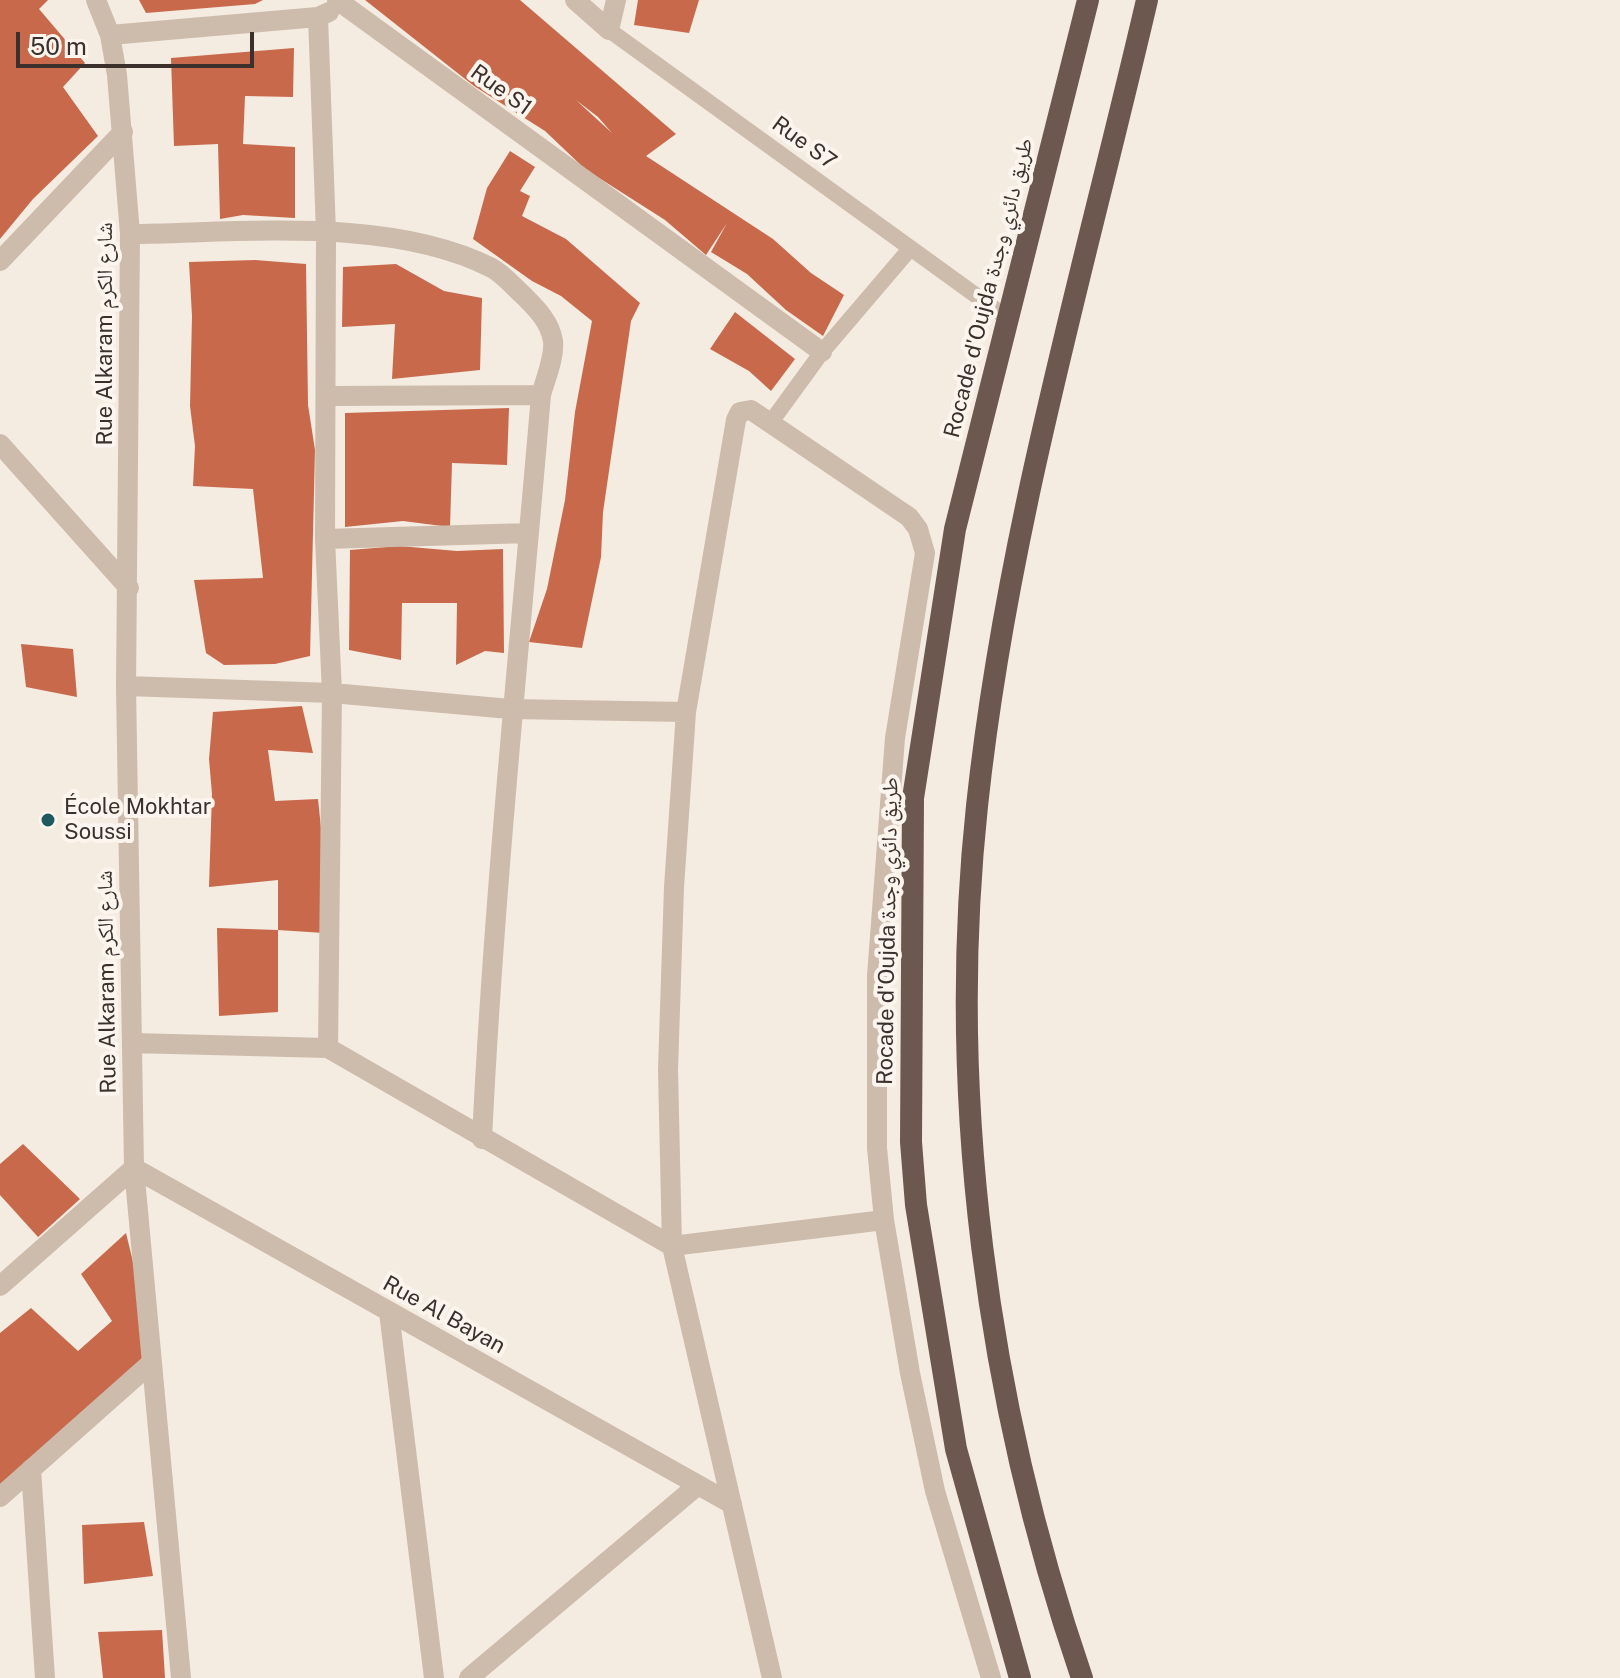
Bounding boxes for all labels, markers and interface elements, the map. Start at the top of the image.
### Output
scale bar [20,16,258,66]
text: 50 m [30,32,87,60]
street label: Rue S1 [465,59,537,121]
street label: Rue S7 [767,111,841,175]
street label: Rocade d'Oujda طريق دائري وجدة [939,135,1039,441]
street label: Rue Alkaram شارع الكرم [92,222,118,446]
street label: Rocade d'Oujda طريق دائري وجدة [872,777,904,1085]
place label: École Mokhtar Soussi [64,794,211,846]
marker: École Mokhtar Soussi [39,811,57,829]
street label: Rue Alkaram شارع الكرم [92,870,122,1094]
street label: Rue Al Bayan [378,1271,510,1359]

